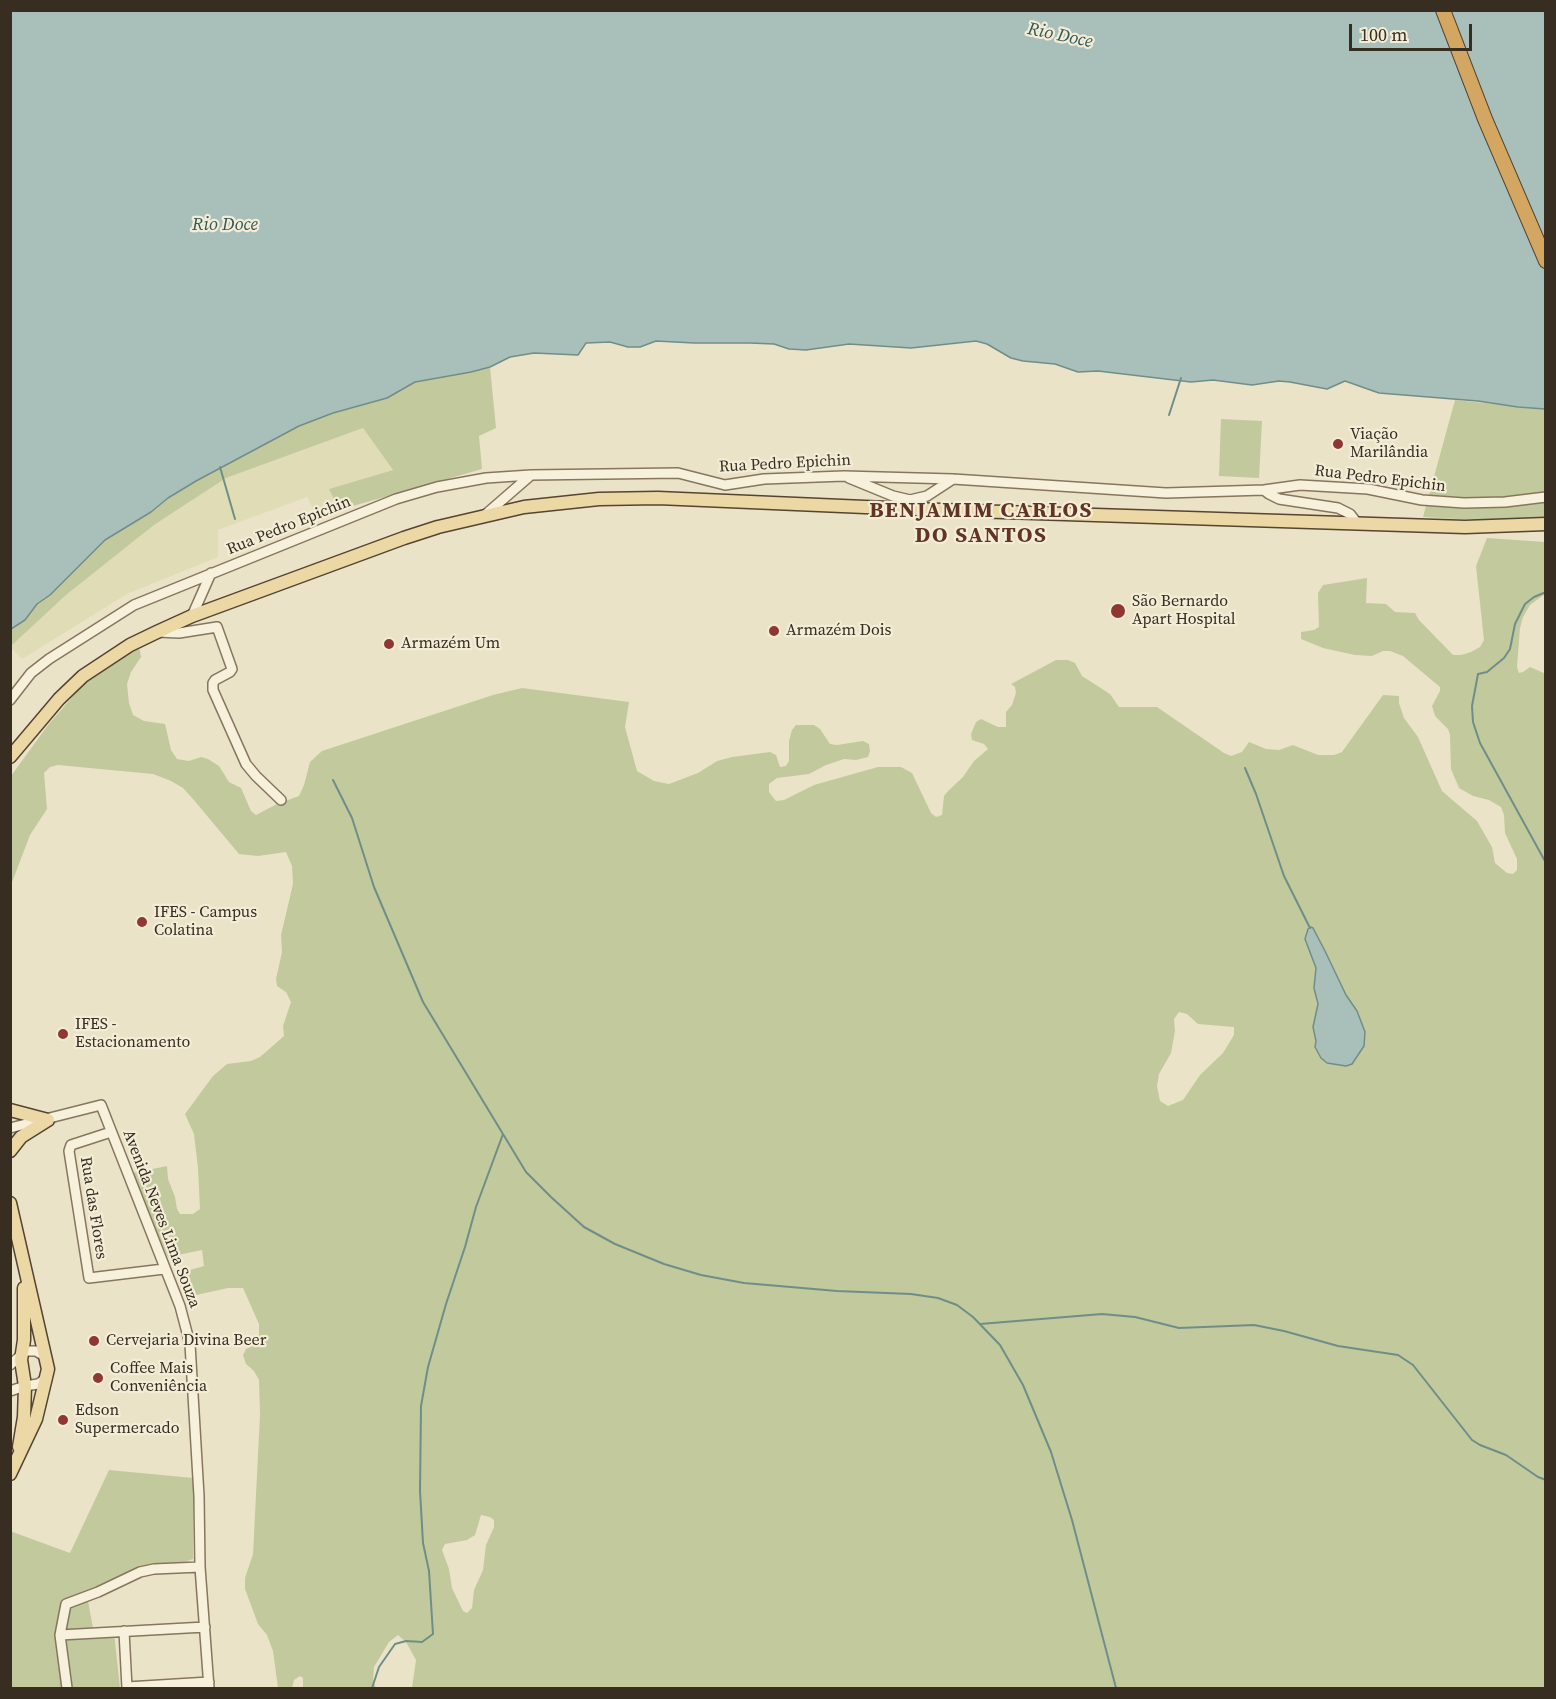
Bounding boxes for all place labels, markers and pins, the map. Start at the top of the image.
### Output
place label: Viação Marilândia [1350,425,1428,463]
marker: Viação Marilândia [1331,437,1345,451]
place label: São Bernardo Apart Hospital [1132,592,1236,630]
marker: São Bernardo Apart Hospital [1109,602,1127,620]
place label: Armazém Dois [786,621,891,641]
marker: Armazém Dois [767,624,781,638]
place label: Armazém Um [401,634,500,654]
marker: Armazém Um [382,637,396,651]
place label: IFES - Campus Colatina [154,903,257,941]
marker: IFES - Campus Colatina [135,915,149,929]
place label: IFES - Estacionamento [75,1015,190,1053]
marker: IFES - Estacionamento [56,1027,70,1041]
place label: Cervejaria Divina Beer [106,1331,266,1351]
marker: Cervejaria Divina Beer [87,1334,101,1348]
place label: Coffee Mais Conveniência [110,1359,207,1397]
marker: Coffee Mais Conveniência [91,1371,105,1385]
place label: Edson Supermercado [75,1401,179,1439]
marker: Edson Supermercado [56,1413,70,1427]

